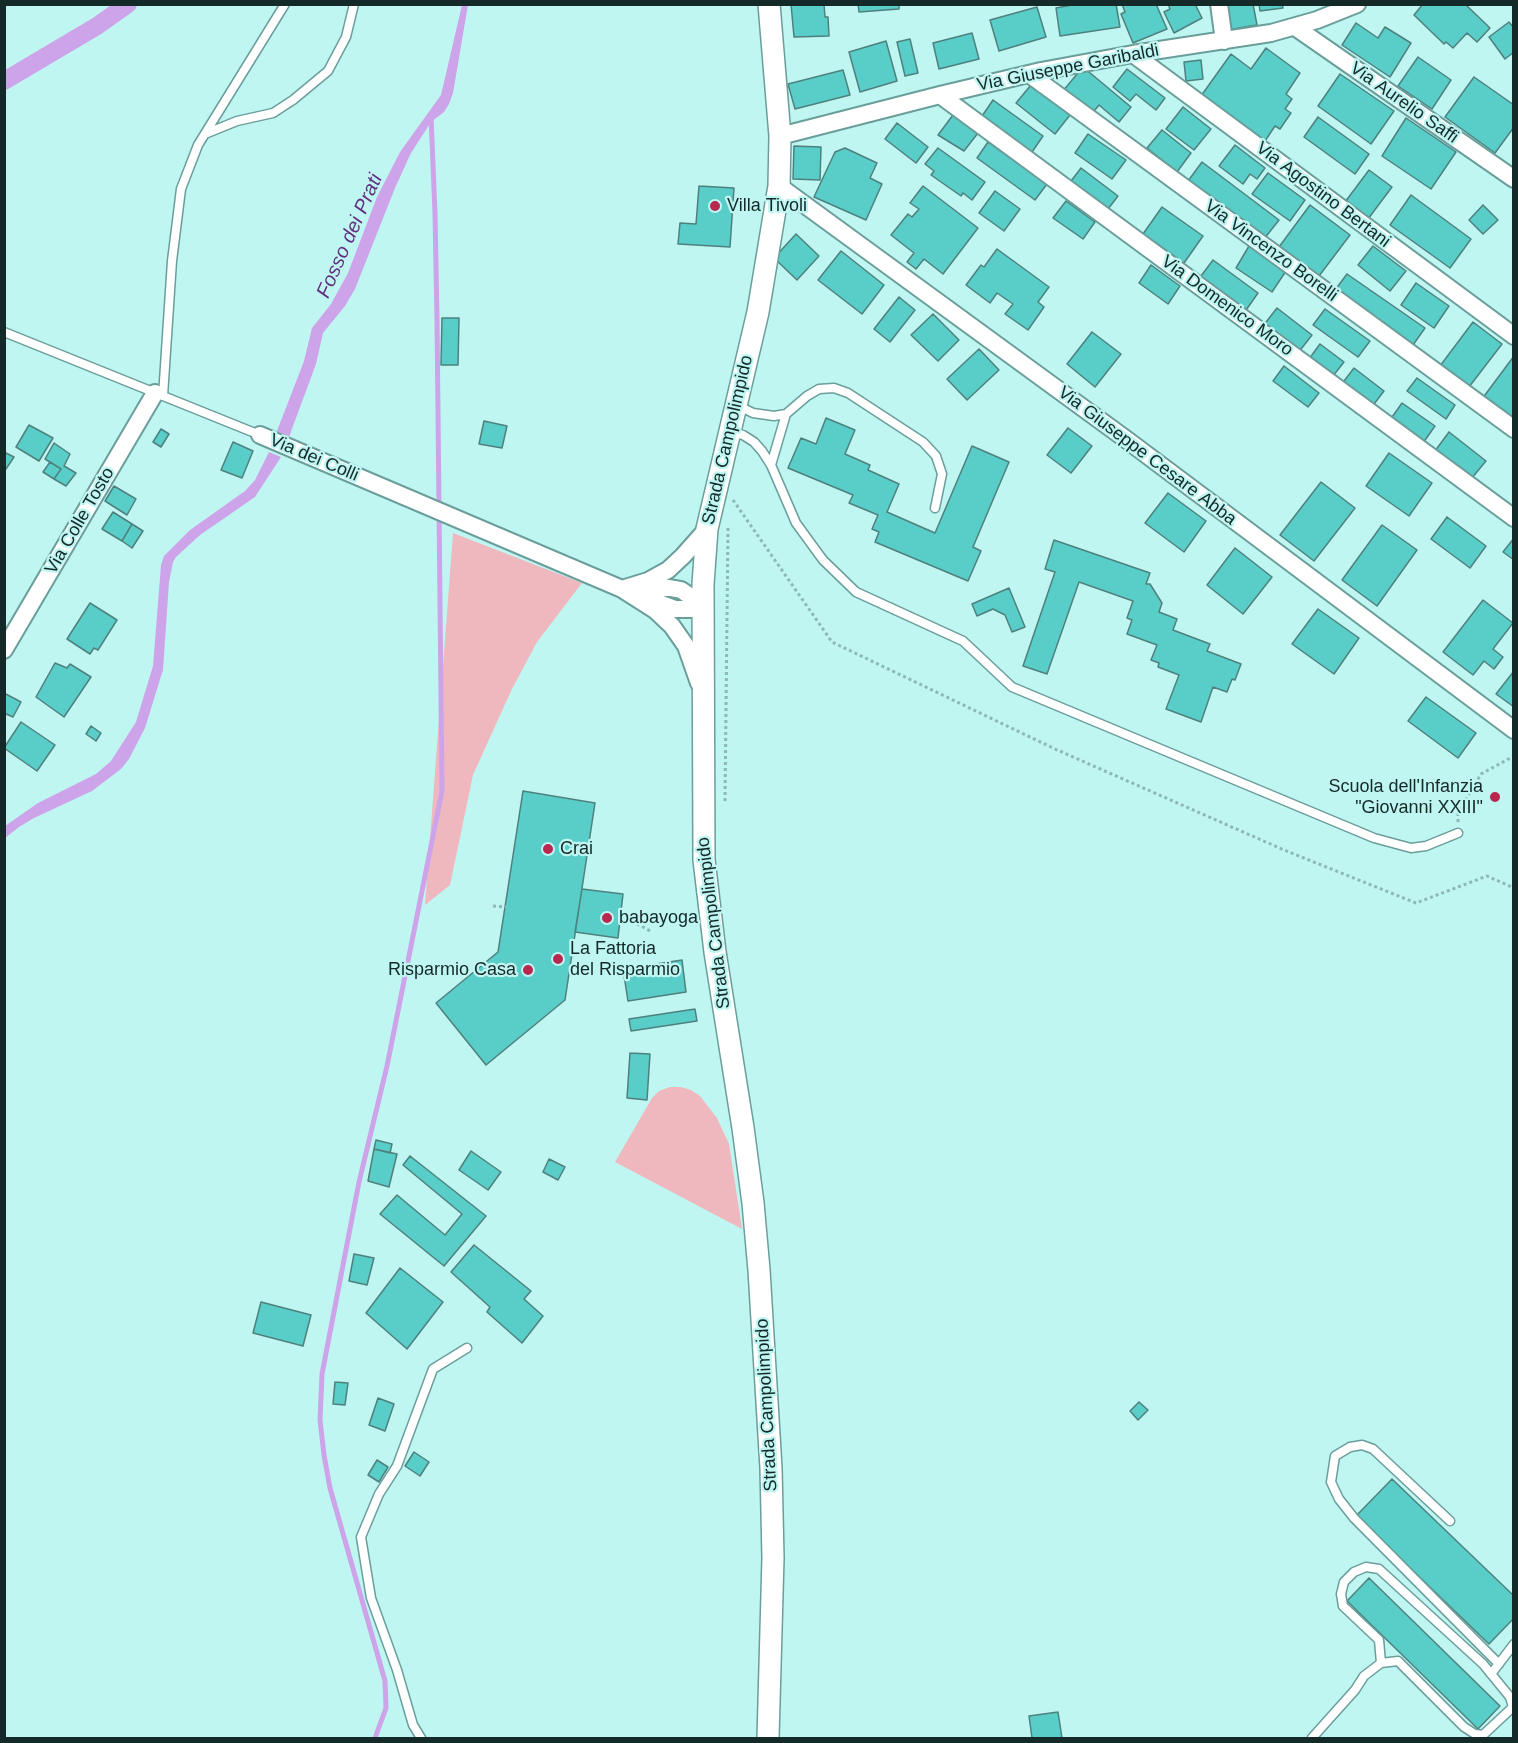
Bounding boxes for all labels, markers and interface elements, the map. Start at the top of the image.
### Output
street label: Via Giuseppe Garibaldi [975,40,1161,96]
street label: Via Aurelio Saffi [1346,58,1462,148]
street label: Via Agostino Bertani [1252,137,1394,253]
water label: Fosso dei Prati [312,170,388,302]
place label: Villa Tivoli [727,195,807,217]
street label: Via Vincenzo Borelli [1200,195,1342,307]
marker: Villa Tivoli [708,199,722,213]
street label: Via Domenico Moro [1157,251,1297,361]
street label: Strada Campolimpido [698,353,758,527]
street label: Via Giuseppe Cesare Abba [1054,382,1240,530]
street label: Via dei Colli [266,430,362,486]
street label: Via Colle Tosto [41,464,119,578]
place label: Scuola dell'Infanzia "Giovanni XXIII" [1328,776,1483,818]
marker: Scuola dell'Infanzia "Giovanni XXIII" [1488,790,1502,804]
street label: Strada Campolimpido [693,836,735,1010]
place label: Crai [560,838,593,860]
marker: Crai [541,842,555,856]
place label: babayoga [619,907,698,929]
marker: babayoga [600,911,614,925]
place label: La Fattoria del Risparmio [570,938,680,980]
marker: La Fattoria del Risparmio [551,952,565,966]
place label: Risparmio Casa [388,959,516,981]
marker: Risparmio Casa [521,963,535,977]
street label: Strada Campolimpido [752,1318,782,1492]

